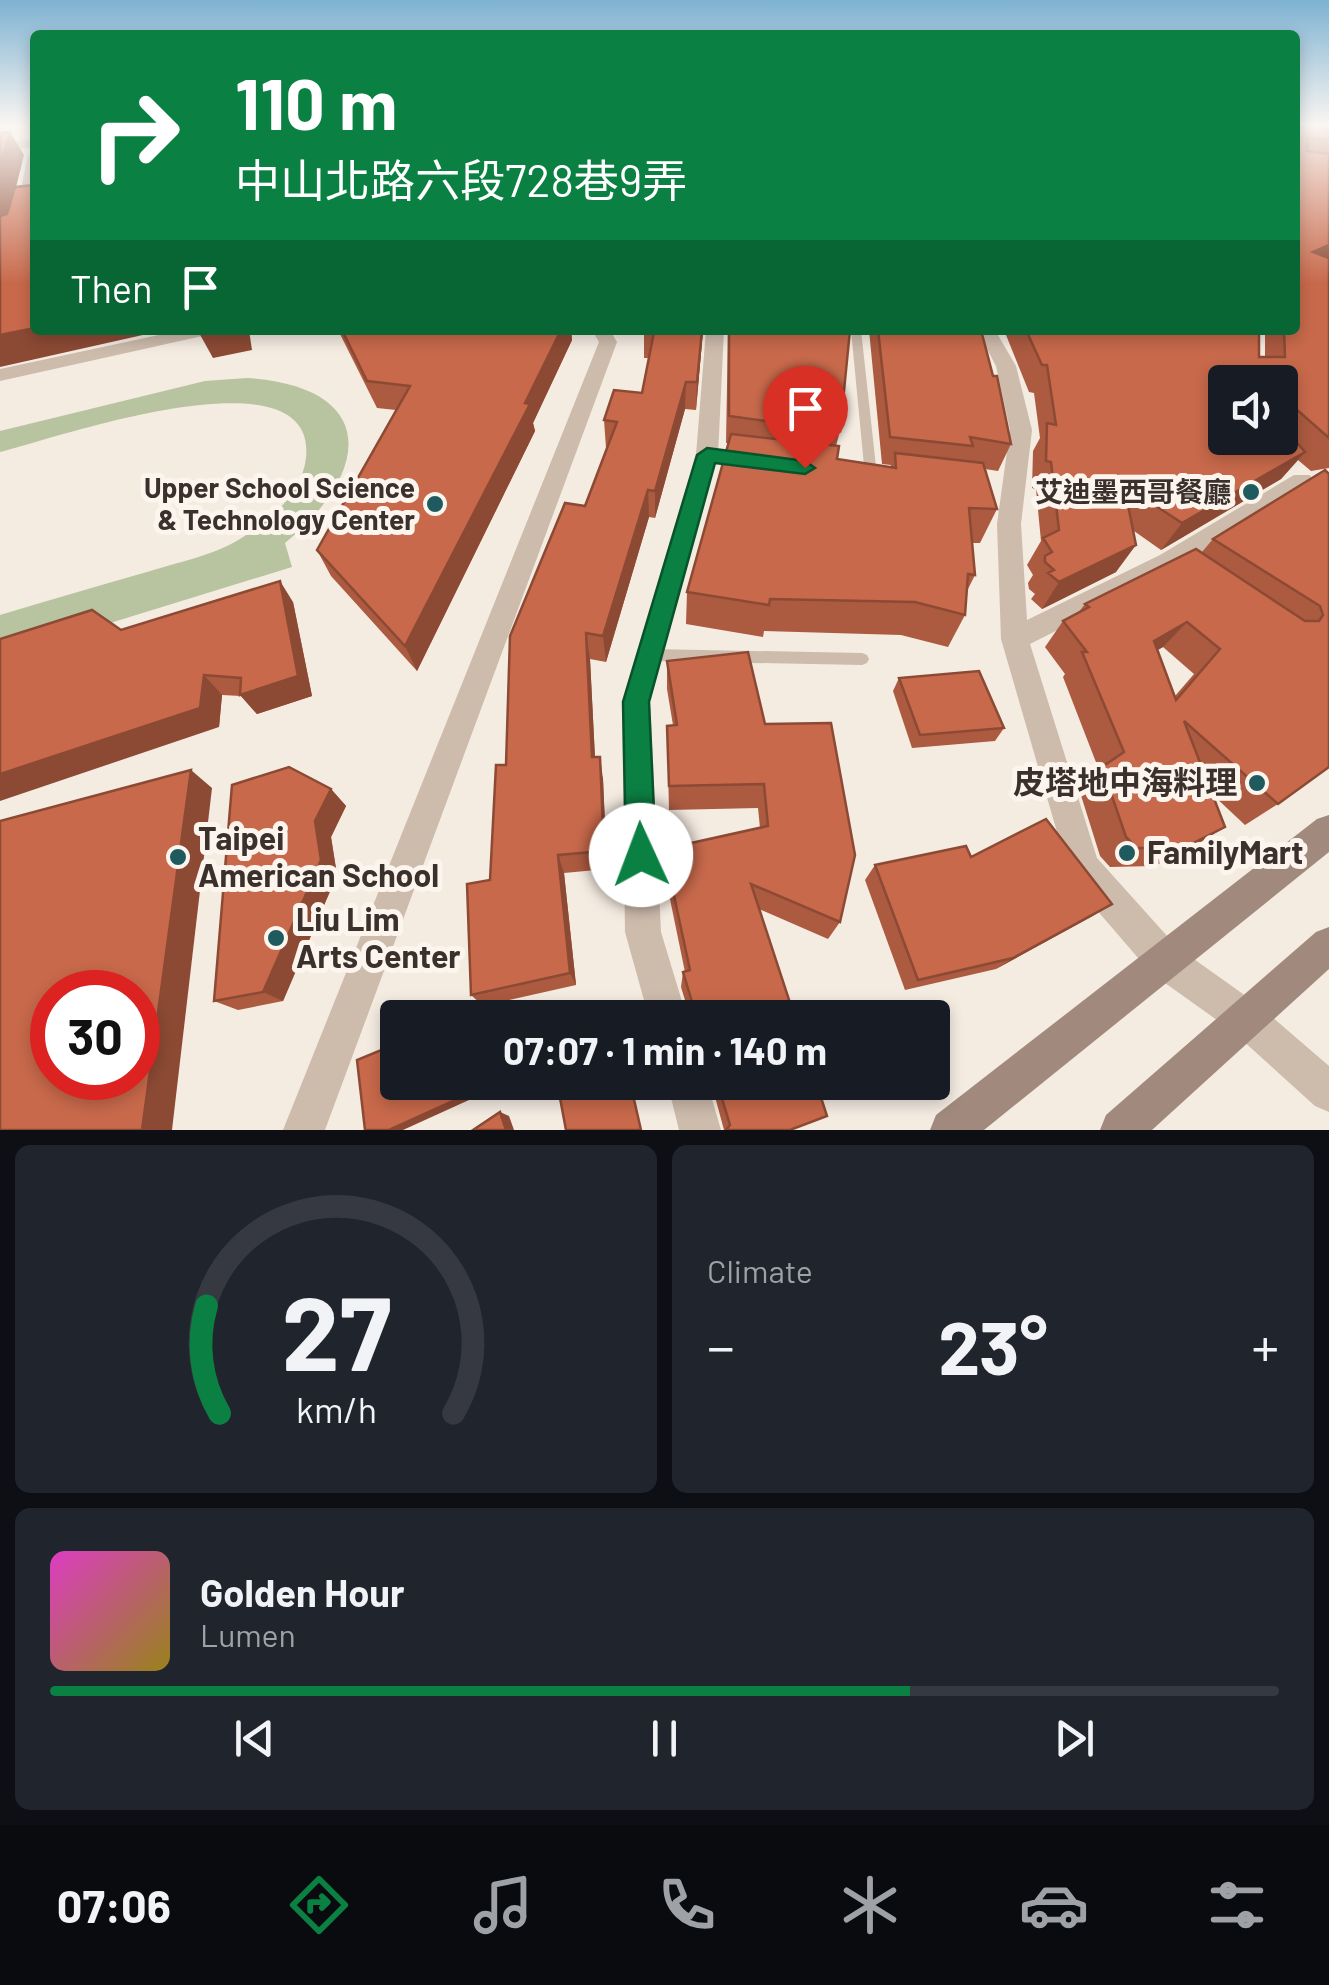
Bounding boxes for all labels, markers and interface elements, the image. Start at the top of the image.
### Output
text: 110 m [235,60,397,144]
icon: right [70,70,200,200]
text: 中山北路六段728巷9弄 [235,152,687,206]
icon: arrive [173,260,228,315]
text: Then [70,265,153,311]
map controls [1208,365,1298,455]
button: sound [1208,365,1298,455]
pin [763,366,848,469]
icon: arrive [778,381,833,436]
place label: Upper School Science & Technology Center [144,470,415,536]
place label: 艾迪墨西哥餐廳 [1035,474,1231,508]
marker: 艾迪墨西哥餐廳 [1240,481,1262,503]
marker: Upper School Science & Technology Center [424,493,446,515]
place label: 皮塔地中海料理 [1013,762,1237,800]
marker: 皮塔地中海料理 [1246,772,1268,794]
position arrow [589,803,693,907]
place label: Taipei American School [198,818,439,893]
place label: FamilyMart [1147,832,1303,870]
marker: FamilyMart [1116,842,1138,864]
marker: Taipei American School [167,846,189,868]
place label: Liu Lim Arts Center [296,899,461,974]
marker: Liu Lim Arts Center [265,927,287,949]
speed limit sign: 30 [30,970,160,1100]
text: 07:07 · 1 min · 140 m [503,1027,827,1073]
text: Climate [707,1251,813,1289]
text: 27 [281,1267,391,1392]
text: 23° [938,1300,1048,1390]
text: − [707,1312,735,1378]
text: + [1251,1312,1279,1378]
text: km/h [296,1387,376,1430]
text: Golden Hour [200,1569,405,1615]
text: Lumen [200,1615,296,1653]
icon: previous [227,1711,282,1766]
icon: pause [637,1711,692,1766]
icon: next [1047,1711,1102,1766]
icon: directions [284,1870,354,1940]
icon: music [468,1870,538,1940]
icon: phone [652,1870,722,1940]
icon: climate [835,1870,905,1940]
icon: car [1019,1870,1089,1940]
icon: filters [1202,1870,1272,1940]
text: 07:06 [57,1878,171,1932]

